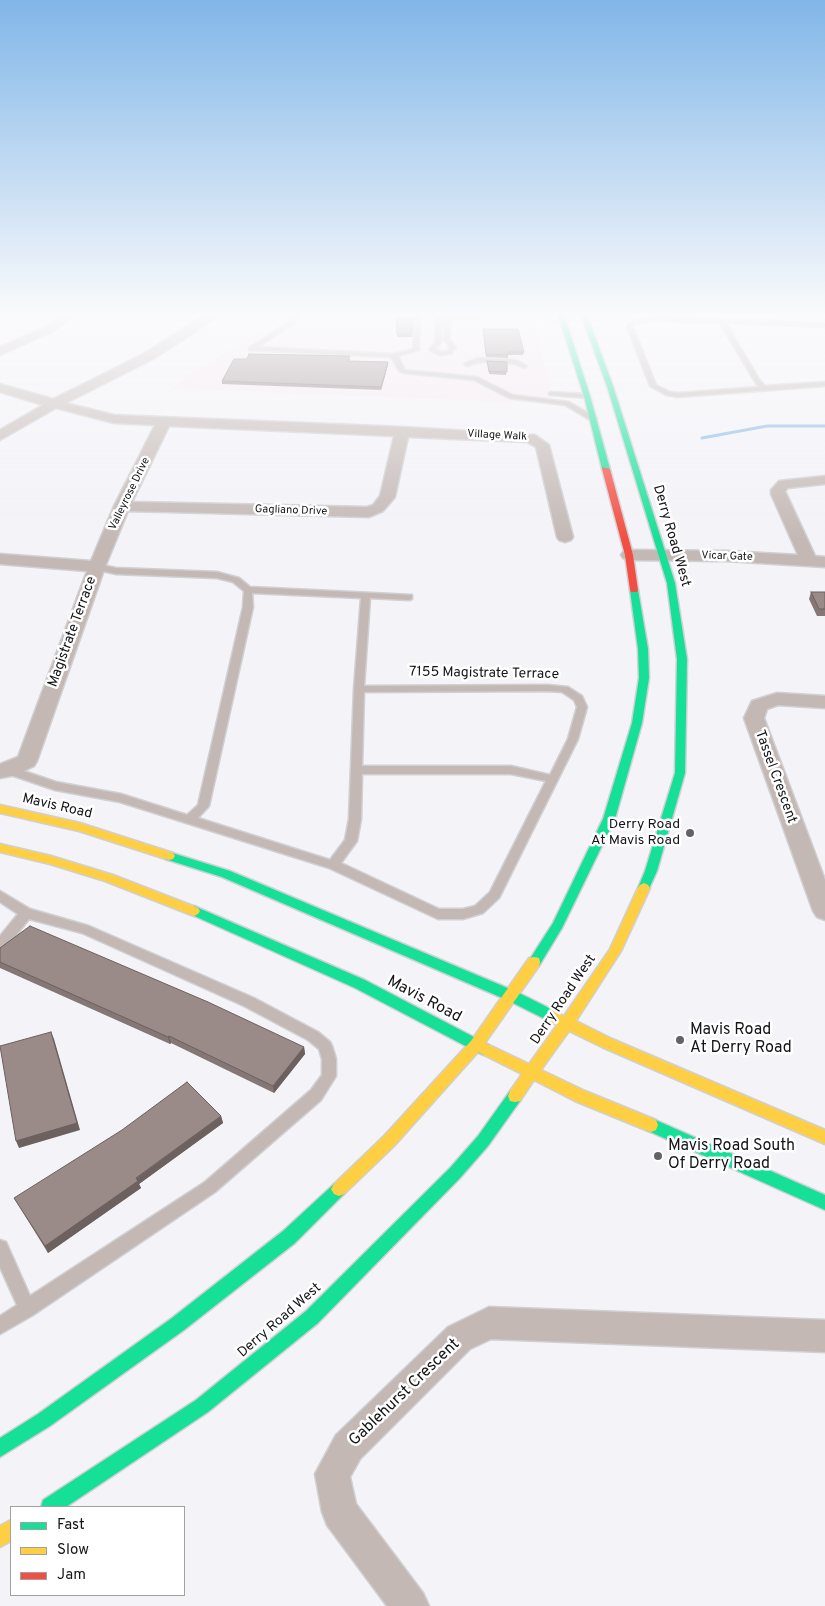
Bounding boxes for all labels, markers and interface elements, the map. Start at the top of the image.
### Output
street label: Village Walk [467,428,527,444]
street label: Valleyrose Drive [107,456,153,532]
street label: Derry Road West [648,483,694,589]
street label: Gagliano Drive [255,503,327,519]
street label: Vicar Gate [701,550,753,564]
street label: Magistrate Terrace [45,574,101,690]
street label: 7155 Magistrate Terrace [409,664,559,684]
street label: Tassel Crescent [750,728,800,826]
street label: Mavis Road [20,791,94,823]
place label: Derry Road At Mavis Road [591,817,680,850]
marker: Derry Road At Mavis Road [684,827,696,839]
street label: Derry Road West [528,952,600,1048]
street label: Mavis Road [384,972,464,1028]
place label: Mavis Road At Derry Road [690,1021,792,1059]
marker: Mavis Road At Derry Road [674,1034,686,1046]
place label: Mavis Road South Of Derry Road [668,1137,795,1175]
marker: Mavis Road South Of Derry Road [652,1150,664,1162]
street label: Derry Road West [235,1280,325,1362]
street label: Gablehurst Crescent [346,1335,464,1451]
legend [10,1506,185,1596]
text: Fast [57,1516,85,1535]
text: Slow [57,1541,89,1560]
text: Jam [57,1566,86,1585]

